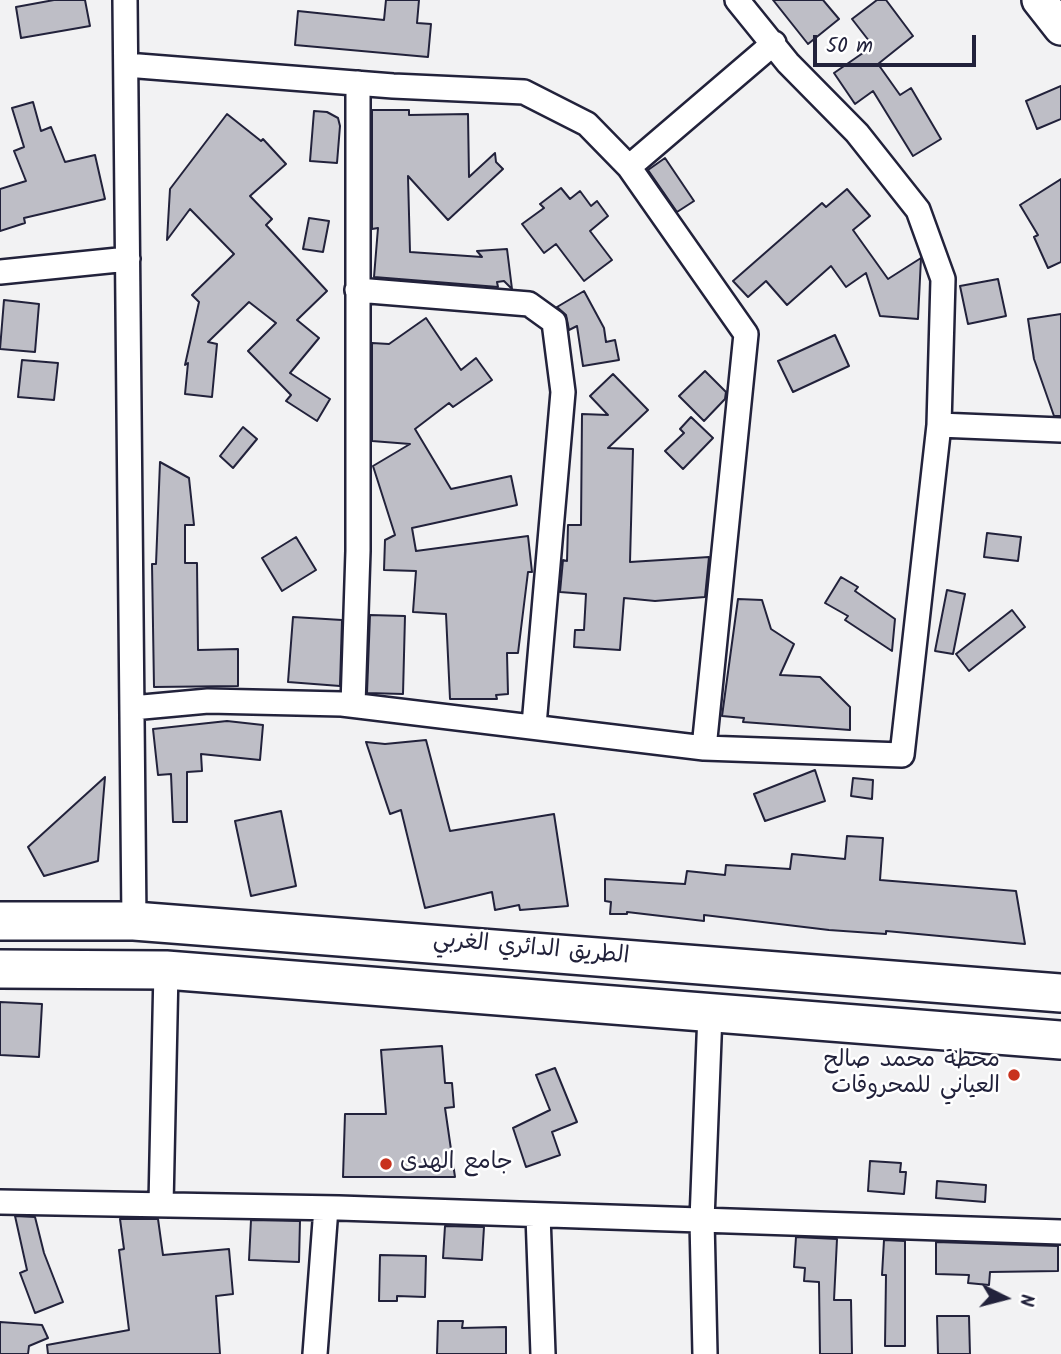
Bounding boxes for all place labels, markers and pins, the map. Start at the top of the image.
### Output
place label: محطة محمد صالح العياني للمحروقات [824,1048,1000,1102]
marker: محطة محمد صالح العياني للمحروقات [1006,1067,1022,1083]
place label: جامع الهدى [400,1150,513,1178]
marker: جامع الهدى [378,1156,394,1172]

